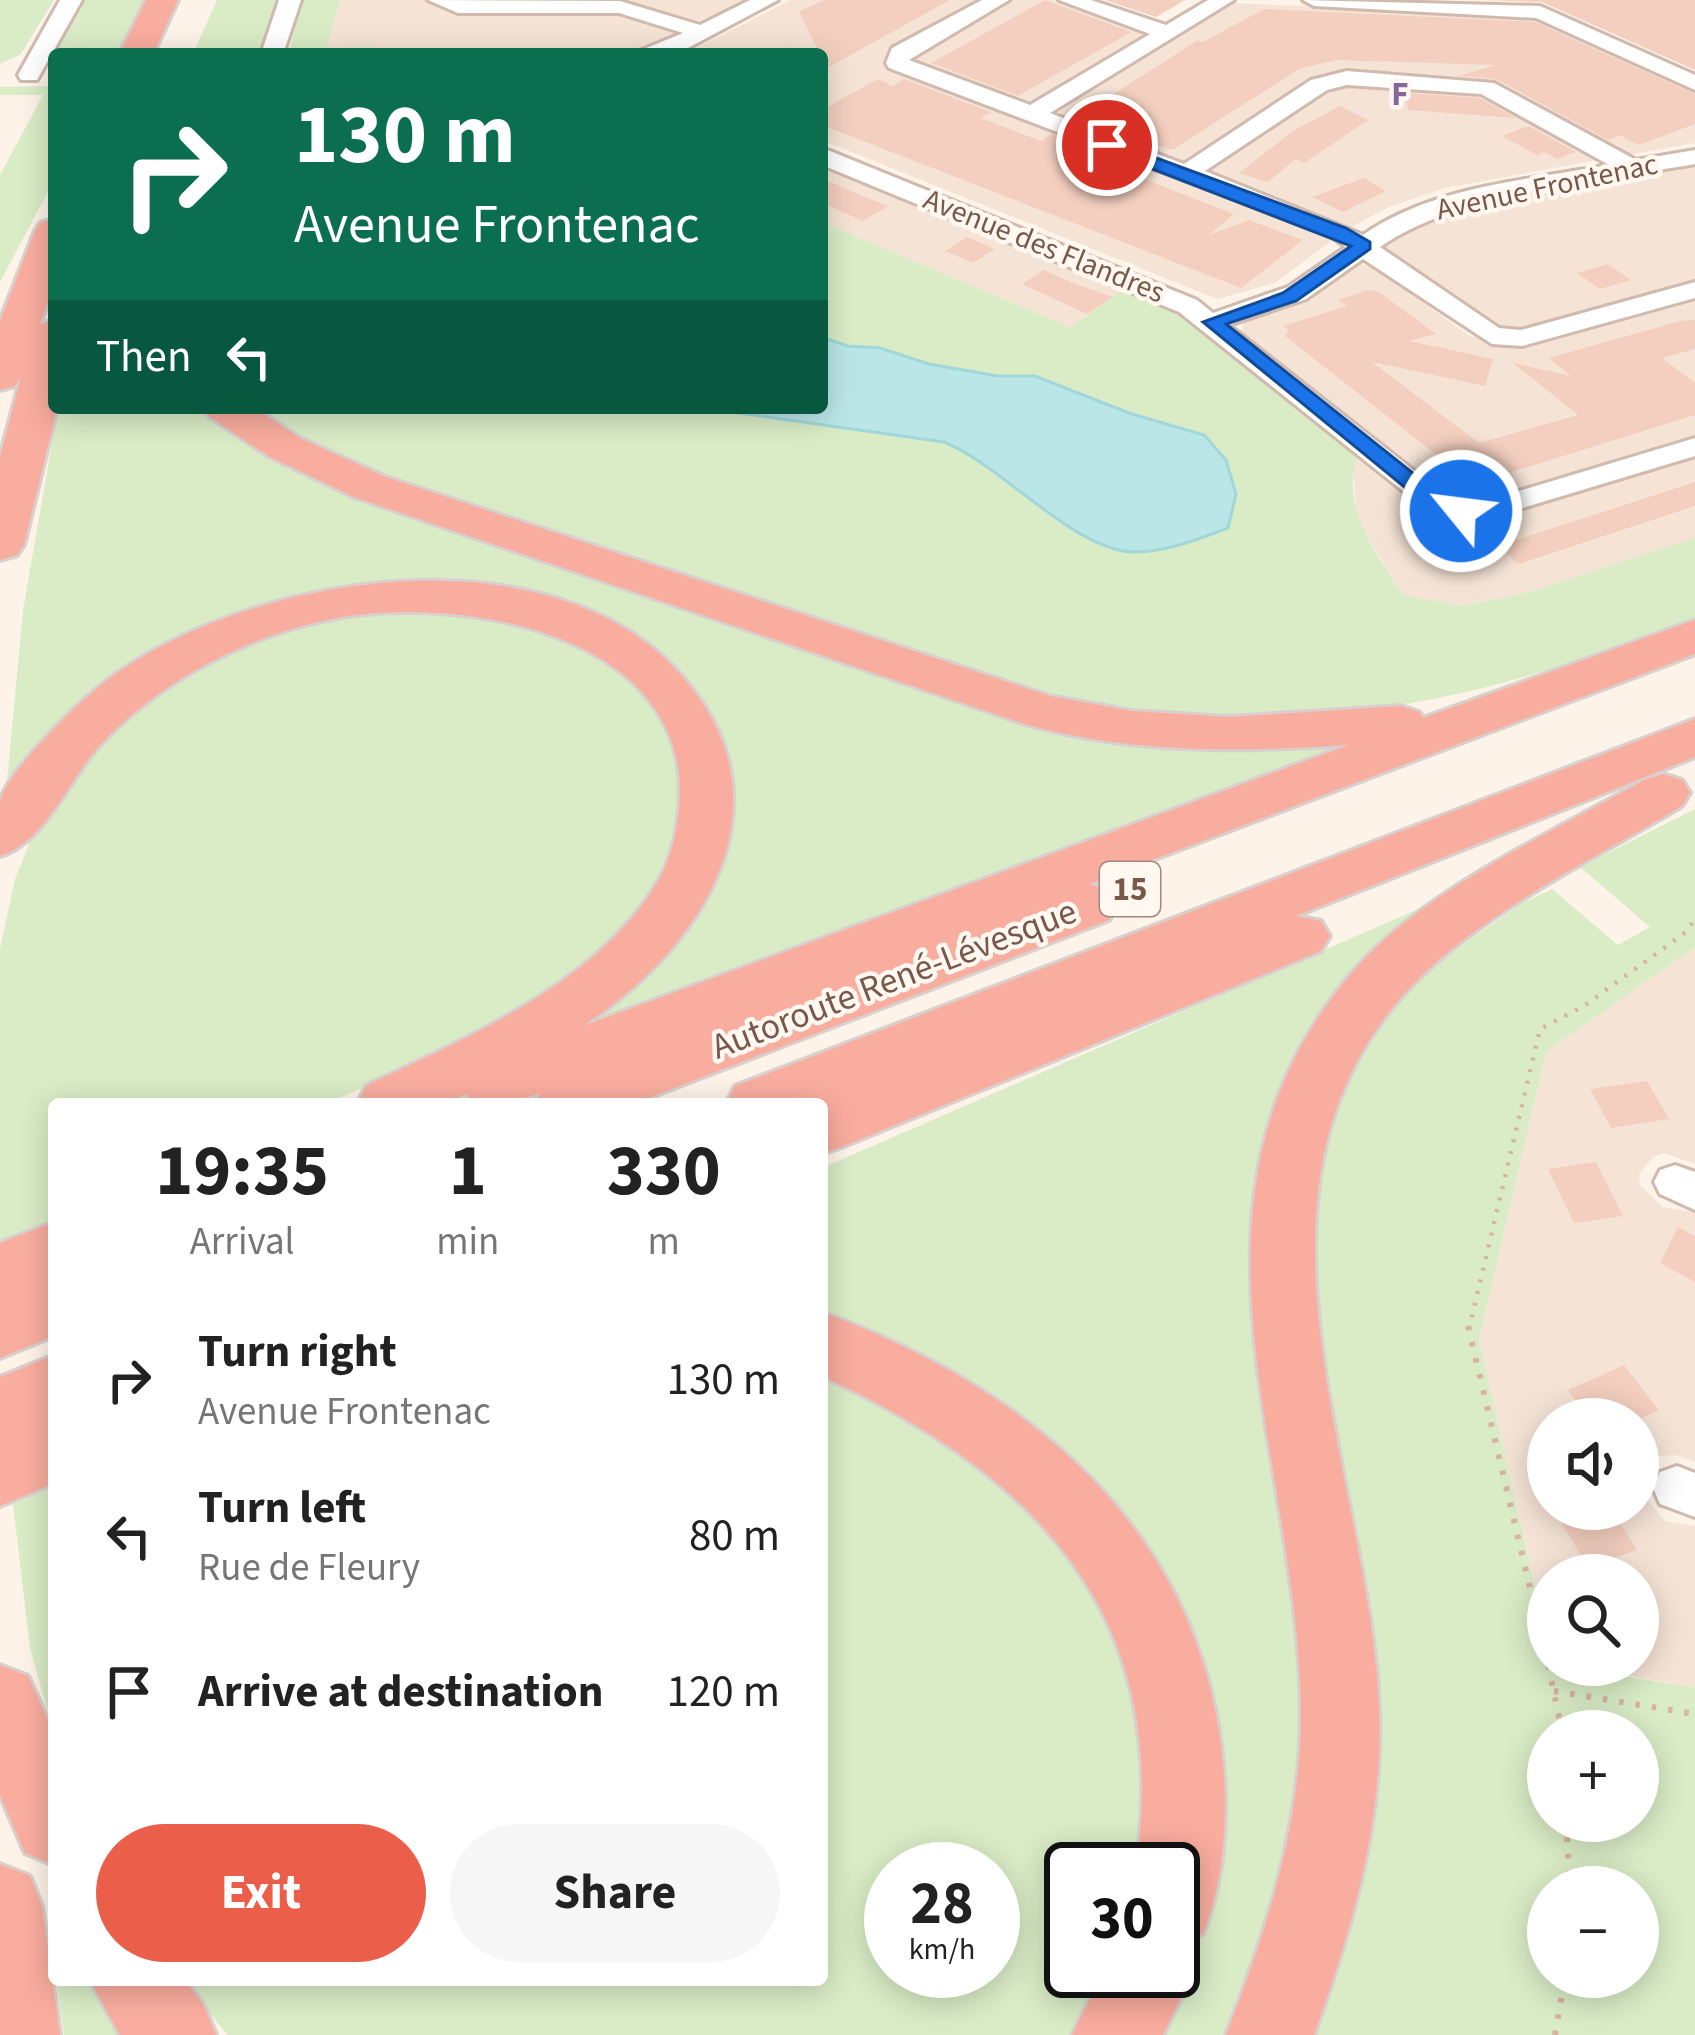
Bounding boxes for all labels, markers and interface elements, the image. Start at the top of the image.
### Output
district label: F [1391,71,1409,118]
text: 130 m [294,76,516,196]
pin [1056,94,1158,196]
icon: right [96,96,252,252]
icon: arrive [1074,112,1140,178]
street label: Avenue Frontenac [1432,143,1662,231]
street label: Avenue des Flandres [917,178,1171,314]
text: Avenue Frontenac [294,187,700,264]
icon: left [216,324,282,390]
text: Then [96,325,192,389]
position arrow [1398,448,1524,574]
road number: 15 [1100,862,1160,916]
street label: Autoroute René-Lévesque [704,886,1084,1072]
text: 19:35 [155,1120,329,1223]
text: 1 [449,1120,487,1223]
text: 330 [607,1120,721,1223]
text: Arrival [190,1214,295,1270]
text: min [436,1214,499,1270]
text: m [648,1214,680,1270]
text: Turn right [198,1320,397,1384]
icon: right [96,1347,162,1413]
text: 130 m [667,1348,780,1412]
text: Avenue Frontenac [198,1384,491,1440]
map controls [1527,1398,1659,1998]
button: sound [1527,1398,1659,1530]
text: Turn left [198,1476,366,1540]
icon: left [96,1503,162,1569]
text: 80 m [689,1504,780,1568]
text: Rue de Fleury [198,1540,420,1596]
button: search [1527,1554,1659,1686]
icon: arrive [96,1659,162,1725]
text: Arrive at destination [198,1660,603,1724]
text: 120 m [667,1660,780,1724]
button: + [1527,1710,1659,1842]
button: Exit [96,1824,426,1962]
button: Share [450,1824,780,1962]
speed limit sign: 30 [1044,1842,1200,1998]
text: 28 [910,1862,974,1947]
button: − [1527,1866,1659,1998]
text: km/h [909,1928,975,1971]

